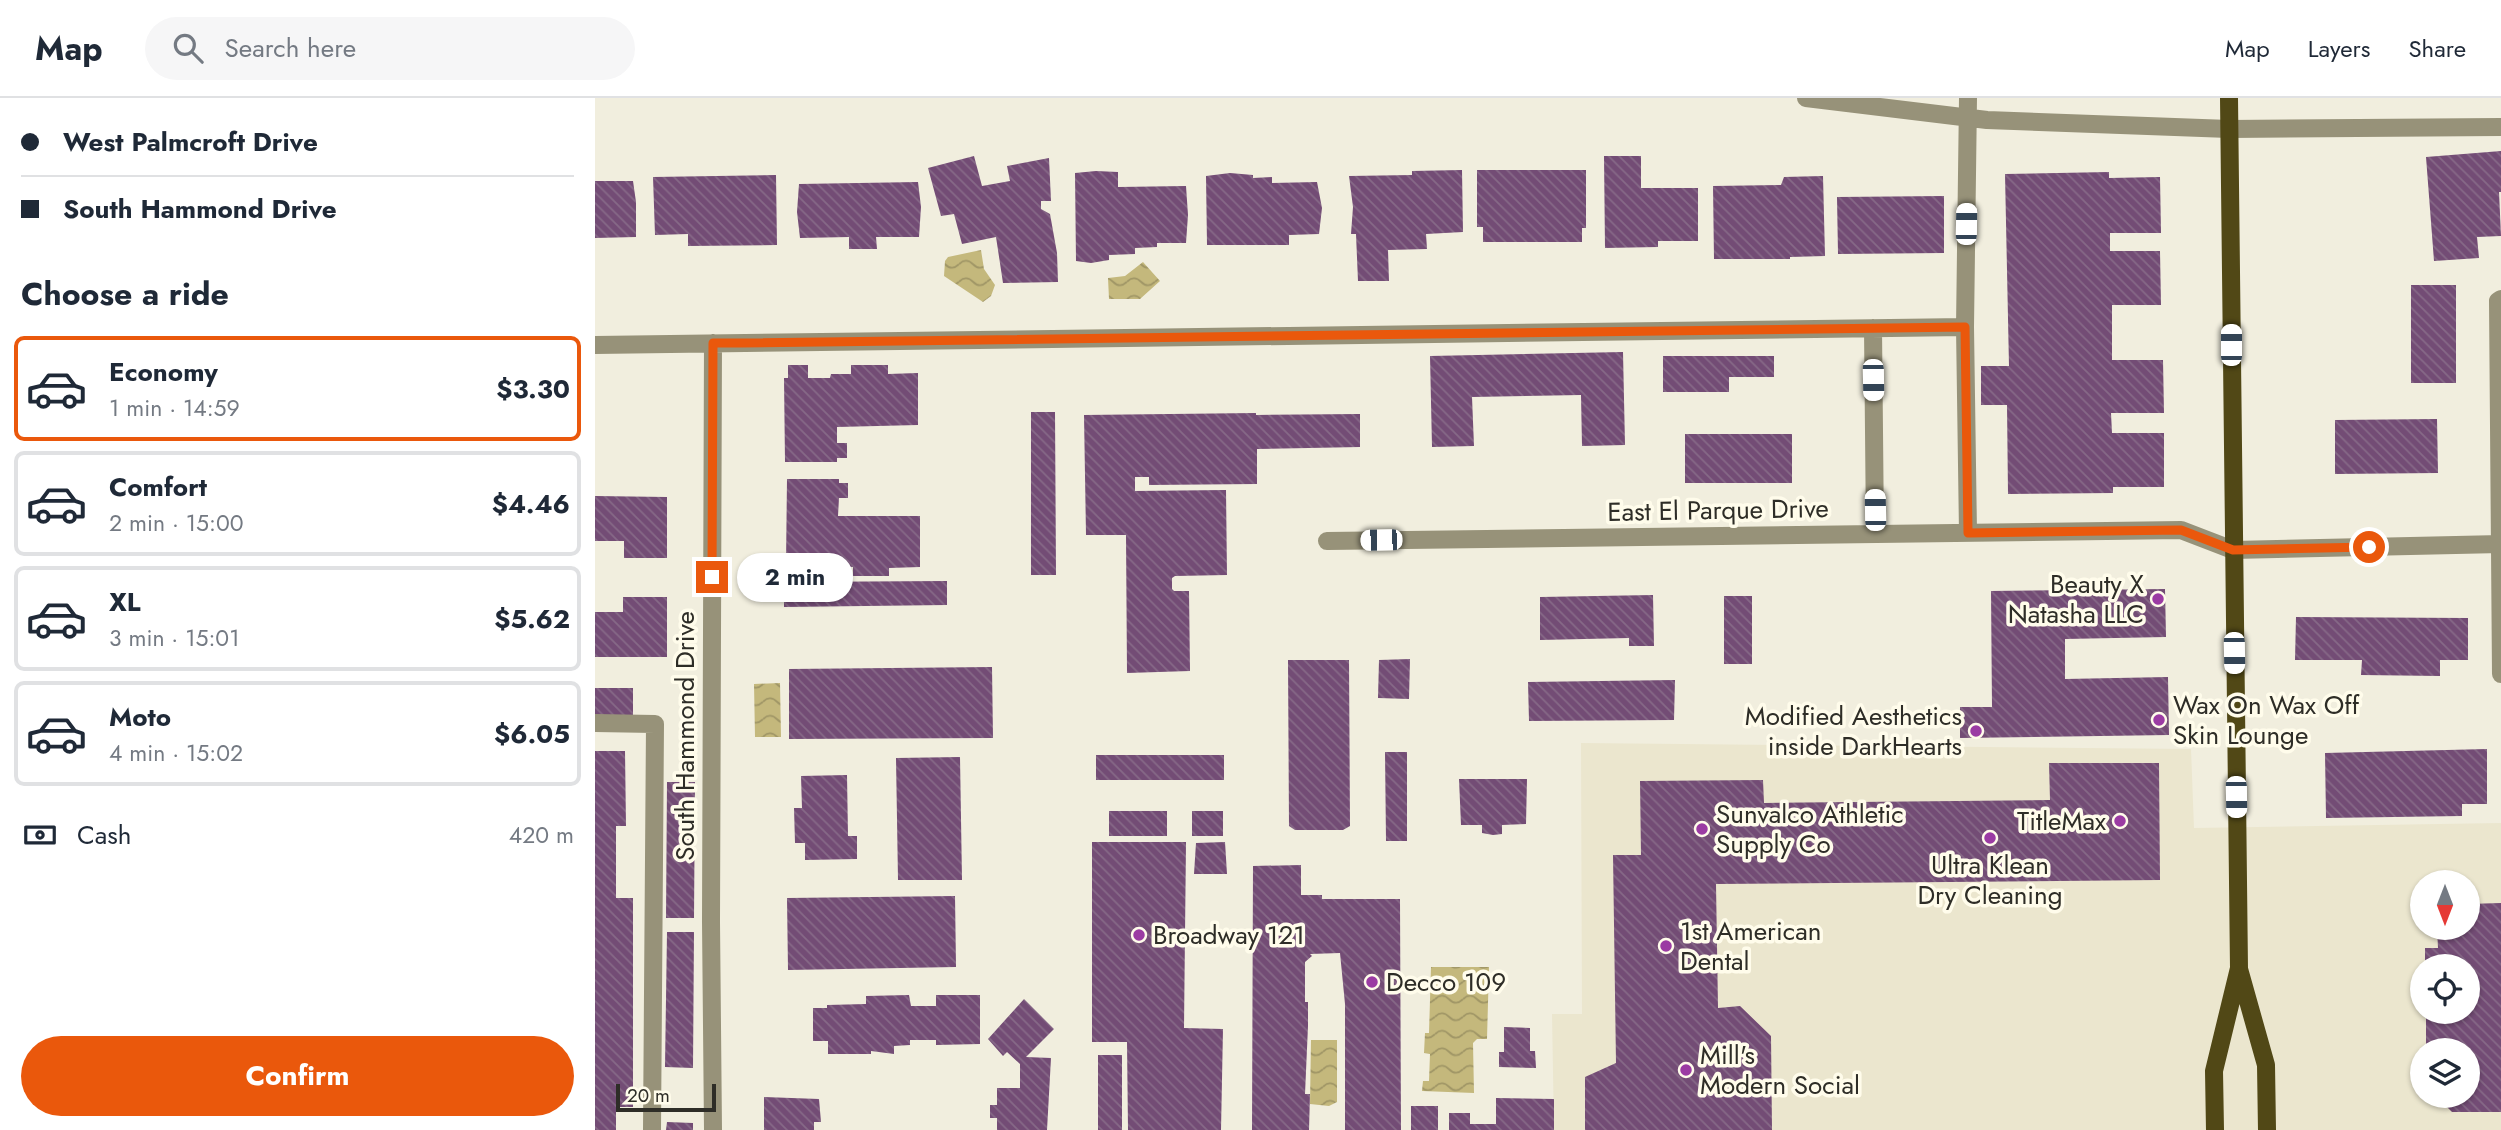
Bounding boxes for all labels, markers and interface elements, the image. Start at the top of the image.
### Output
search box [145,17,635,80]
text: Map [35,25,103,72]
icon: search [169,29,207,67]
text: Search here [225,29,356,67]
text: Map [2225,31,2270,66]
text: Layers [2308,31,2370,66]
text: Share [2408,31,2466,66]
text: West Palmcroft Drive [63,123,318,161]
text: South Hammond Drive [63,190,337,228]
car [1956,203,1977,245]
text: Choose a ride [21,271,229,317]
car [2221,324,2242,366]
text: Economy [109,353,218,391]
icon: car [25,357,88,420]
car [1863,359,1884,401]
text: $3.30 [496,370,570,408]
text: 1 min · 14:59 [109,391,240,425]
text: Comfort [109,468,207,506]
icon: car [25,472,88,535]
text: $4.46 [492,485,570,523]
street label: East El Parque Drive [1607,489,1829,531]
car [1865,489,1886,531]
text: 2 min · 15:00 [109,506,244,540]
car [1360,529,1403,551]
route start [2353,531,2385,563]
callout: 2 min [737,552,852,602]
text: 2 min [765,560,825,594]
route end [696,561,728,593]
place label: Beauty X Natasha LLC [2008,565,2145,633]
text: XL [109,583,141,621]
icon: car [25,587,88,650]
marker: Beauty X Natasha LLC [2150,591,2166,607]
text: $5.62 [494,600,570,638]
street label: South Hammond Drive [666,611,704,861]
text: 3 min · 15:01 [109,621,240,655]
car [2224,632,2245,674]
place label: Wax On Wax Off Skin Lounge [2173,686,2360,754]
place label: Modified Aesthetics inside DarkHearts [1745,697,1962,765]
text: Moto [109,698,171,736]
icon: car [25,702,88,765]
marker: Wax On Wax Off Skin Lounge [2151,712,2167,728]
text: $6.05 [494,715,570,753]
marker: Modified Aesthetics inside DarkHearts [1968,723,1984,739]
text: 4 min · 15:02 [109,736,243,770]
car [2226,776,2247,818]
place label: Sunvalco Athletic Supply Co [1716,795,1904,863]
place label: TitleMax [2017,802,2106,840]
marker: TitleMax [2112,813,2128,829]
icon: cash [21,816,59,854]
text: Cash [77,816,131,854]
text: 420 m [509,818,574,852]
marker: Sunvalco Athletic Supply Co [1694,821,1710,837]
marker: Ultra Klean Dry Cleaning [1982,830,1998,846]
place label: Ultra Klean Dry Cleaning [1917,846,2063,914]
north arrow [2410,870,2480,940]
map controls [2410,870,2480,1108]
place label: 1st American Dental [1680,912,1821,980]
place label: Broadway 121 [1153,916,1305,954]
marker: Broadway 121 [1131,927,1147,943]
marker: 1st American Dental [1658,938,1674,954]
button: locate [2410,954,2480,1024]
place label: Decco 109 [1386,963,1506,1001]
marker: Decco 109 [1364,974,1380,990]
button: Confirm [21,1036,574,1116]
place label: Mill's Modern Social [1700,1036,1860,1104]
button: layers [2410,1038,2480,1108]
marker: Mill's Modern Social [1678,1062,1694,1078]
scale bar [616,1081,716,1113]
text: 20 m [627,1082,670,1109]

